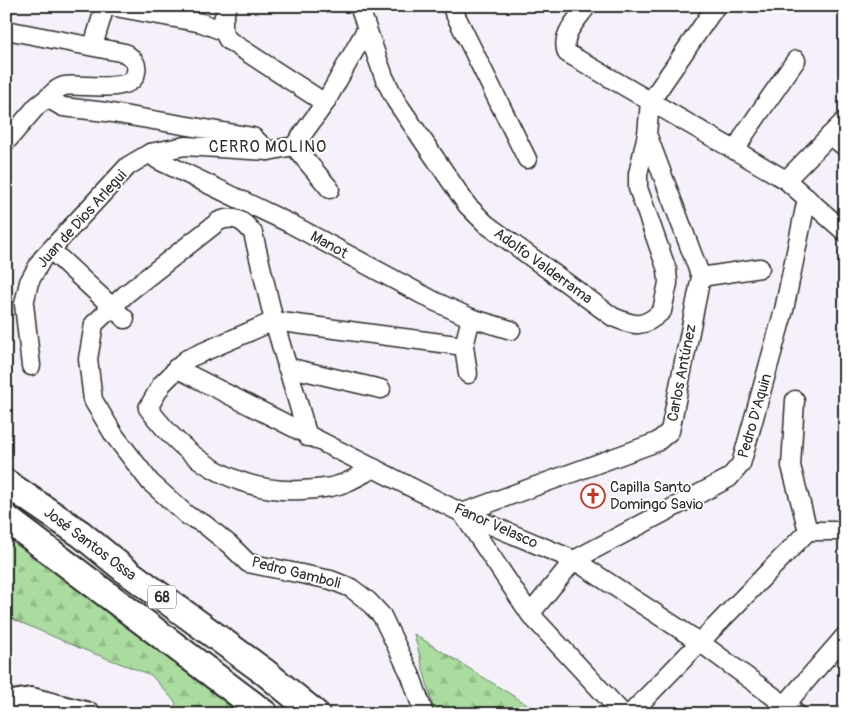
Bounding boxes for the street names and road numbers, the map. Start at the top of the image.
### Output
street label: Juan de Dios Arlegui [33,166,131,272]
street label: Adolfo Valderrama [490,224,596,308]
street label: Manot [307,227,352,264]
street label: Carlos Antúnez [663,323,701,423]
street label: Pedro D'Aquin [734,372,776,460]
street label: Fanor Velasco [451,499,541,553]
street label: José Santos Ossa [40,503,140,585]
street label: Pedro Gamboli [249,553,343,593]
road number: 68 [148,586,176,608]

